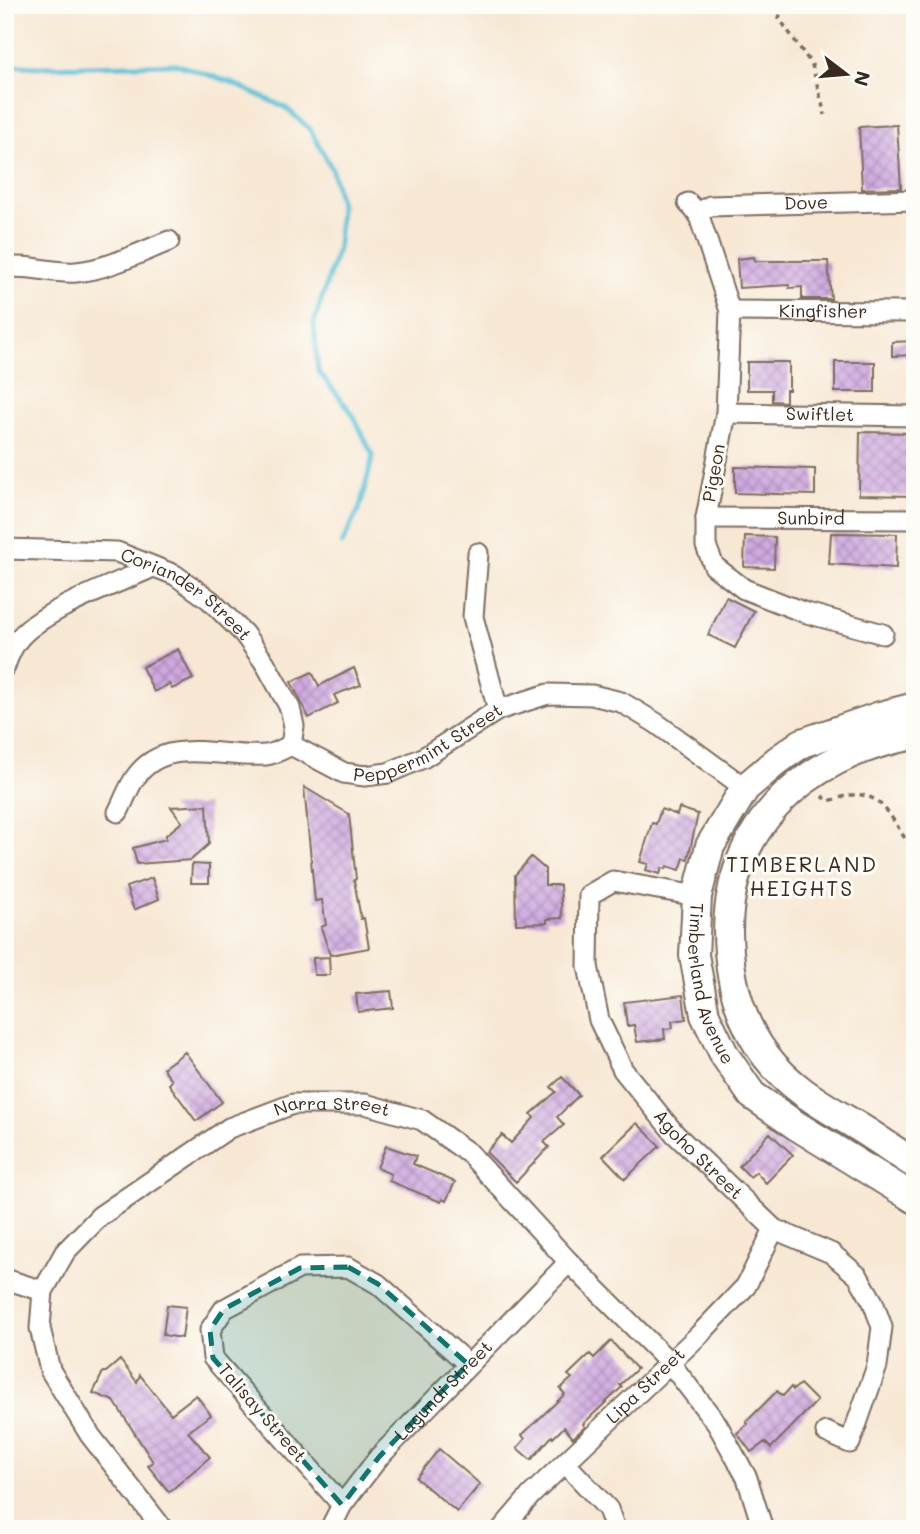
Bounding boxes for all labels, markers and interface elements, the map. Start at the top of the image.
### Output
north arrow [811,38,881,108]
text: N [849,68,877,89]
street label: Dove [784,190,828,215]
street label: Kingfisher [779,298,867,323]
street label: Swiftlet [786,401,854,426]
street label: Pigeon [696,442,730,504]
street label: Sunbird [777,505,845,530]
street label: Coriander Street [118,542,258,645]
street label: Peppermint Street [352,697,507,787]
district label: TIMBERLAND HEIGHTS [726,850,878,901]
street label: Timberland Avenue [683,902,740,1069]
street label: Narra Street [270,1090,393,1121]
street label: Agoho Street [649,1104,749,1204]
street label: Lagundi Street [389,1335,497,1445]
street label: Lipa Street [600,1342,690,1428]
street label: Talisay Street [213,1358,312,1467]

